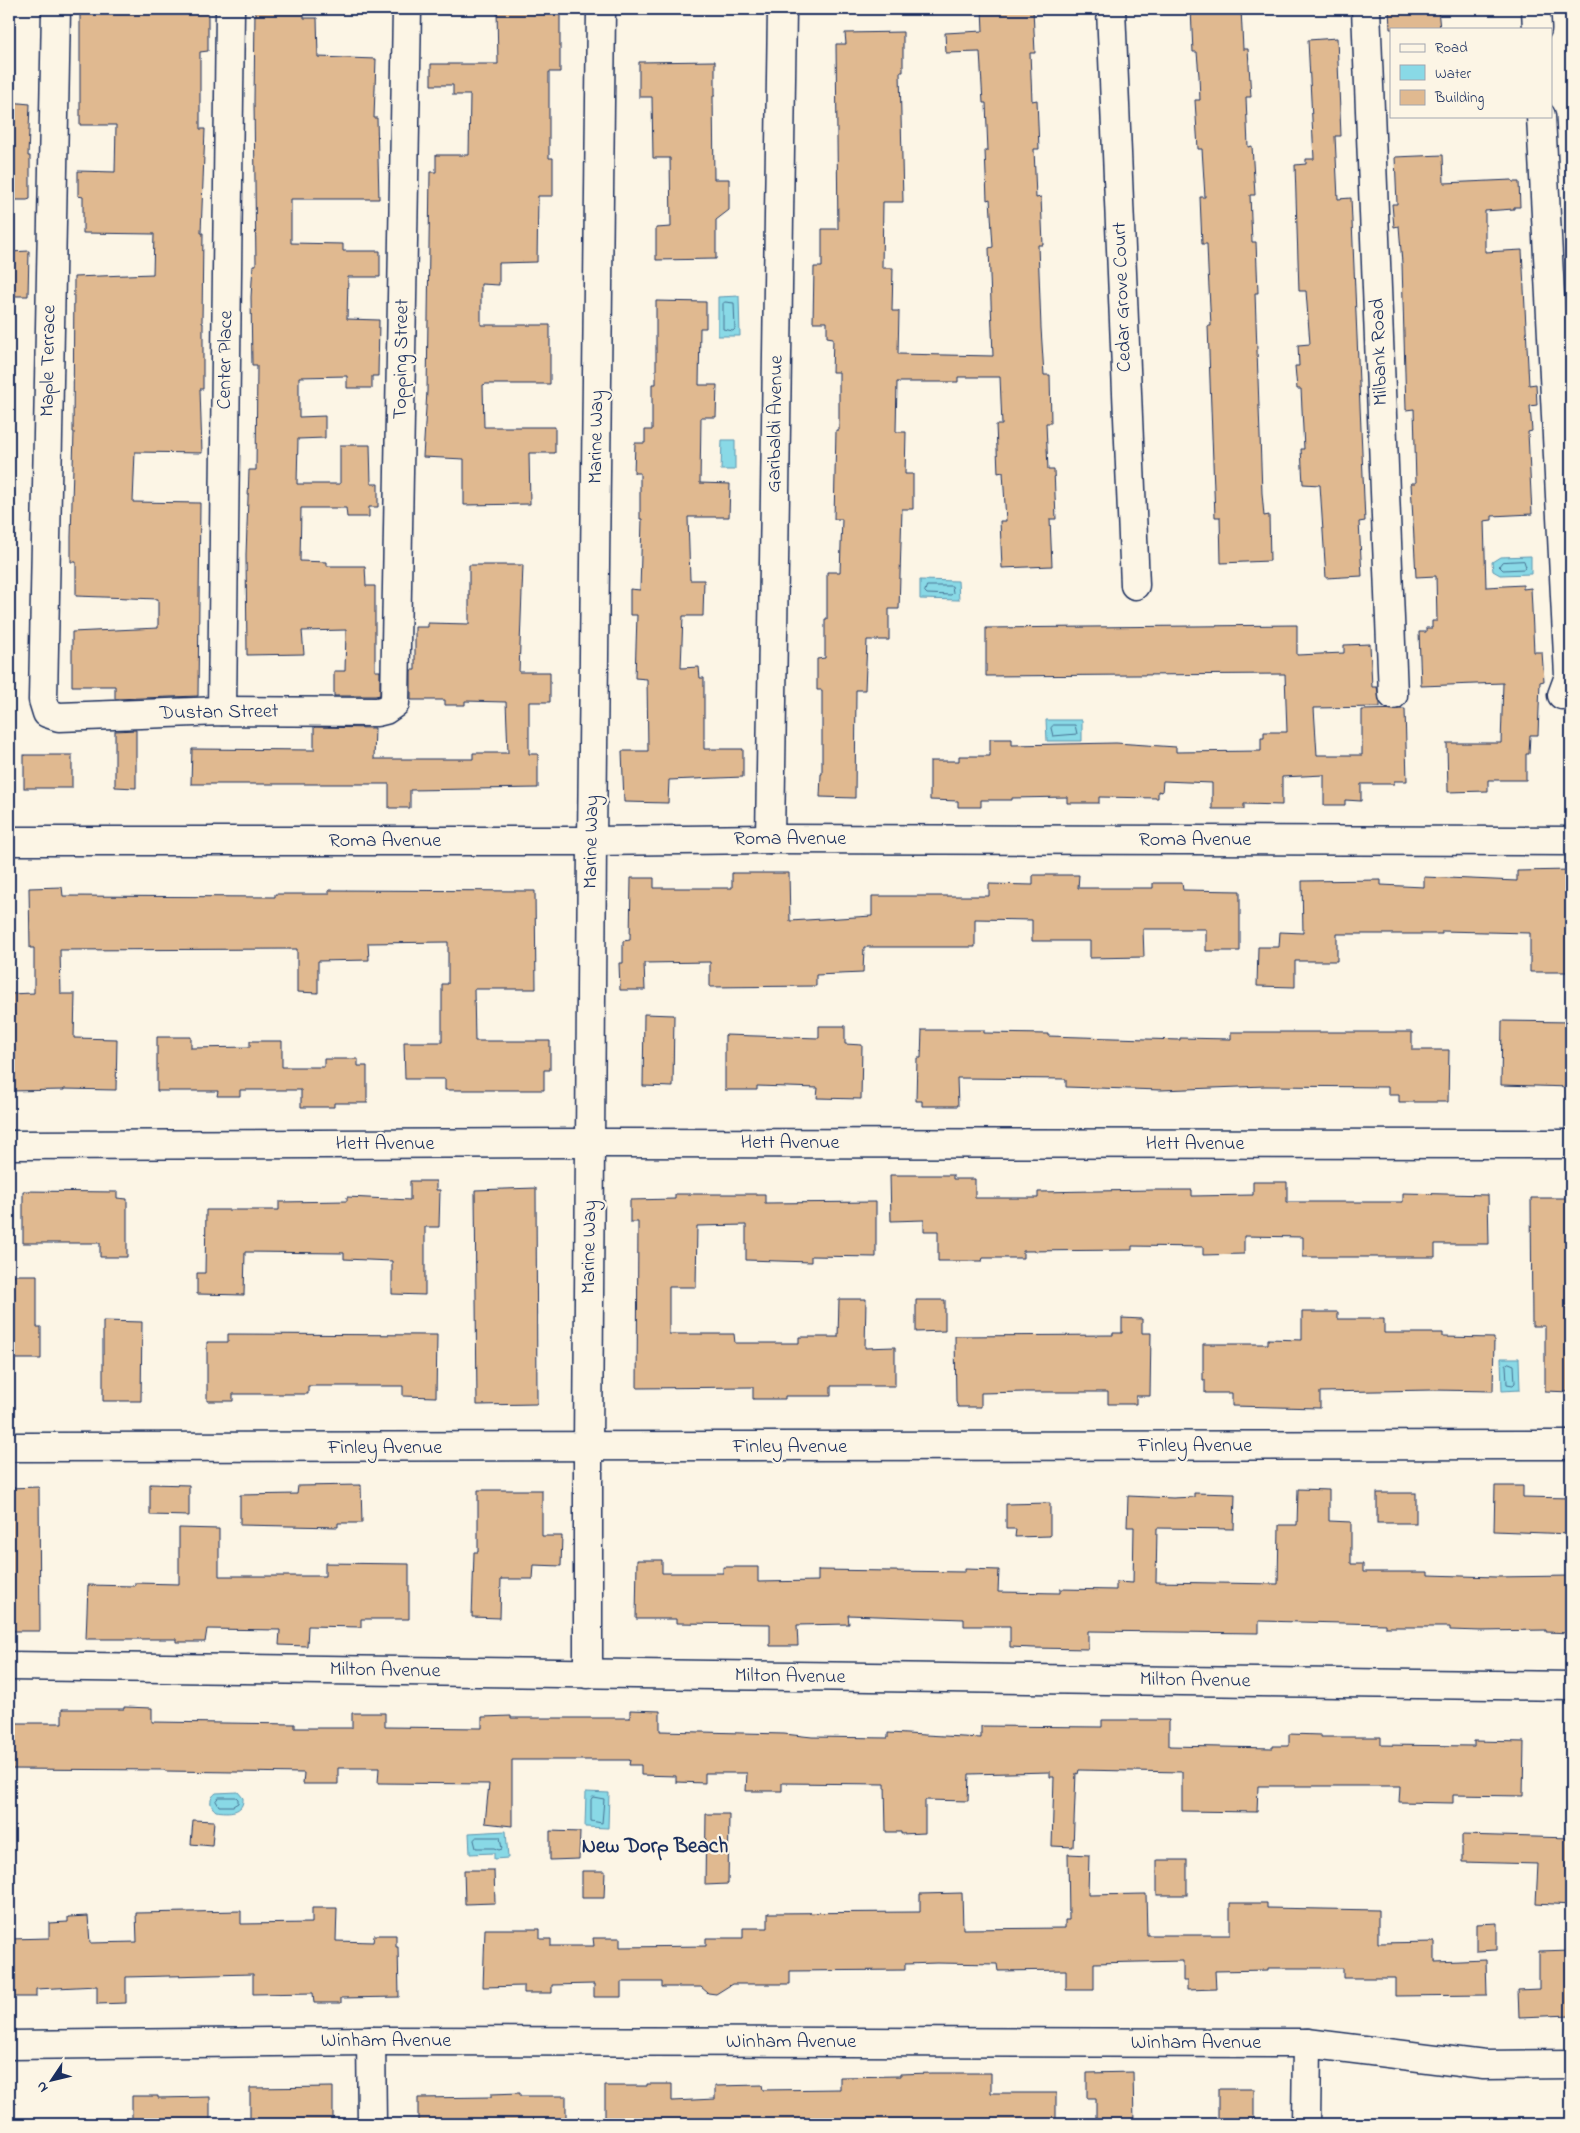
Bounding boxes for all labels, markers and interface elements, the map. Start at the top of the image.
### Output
legend [1390,28,1552,118]
text: Road [1435,37,1468,59]
text: Water [1435,63,1471,85]
text: Building [1434,87,1484,110]
street label: Cedar Grove Court [1106,221,1140,373]
street label: Topping Street [386,298,419,420]
street label: Milbank Road [1364,298,1396,406]
street label: Maple Terrace [34,305,64,417]
street label: Center Place [211,310,241,410]
street label: Garibaldi Avenue [760,355,792,493]
street label: Marine Way [582,390,612,484]
street label: Dustan Street [158,697,279,729]
street label: Marine Way [577,795,607,889]
street label: Roma Avenue [734,825,846,854]
street label: Roma Avenue [1139,826,1251,855]
street label: Roma Avenue [329,827,441,856]
street label: Hett Avenue [741,1129,839,1158]
street label: Hett Avenue [336,1130,434,1159]
street label: Hett Avenue [1146,1130,1244,1159]
street label: Marine Way [575,1200,605,1294]
street label: Finley Avenue [1137,1432,1252,1461]
street label: Finley Avenue [732,1433,847,1462]
street label: Finley Avenue [327,1434,442,1463]
street label: Milton Avenue [329,1656,441,1686]
street label: Milton Avenue [734,1662,846,1692]
street label: Milton Avenue [1139,1666,1251,1696]
district label: New Dorp Beach [582,1832,728,1862]
street label: Winham Avenue [321,2027,451,2056]
street label: Winham Avenue [726,2028,856,2057]
street label: Winham Avenue [1131,2029,1261,2058]
north arrow [28,2056,78,2106]
text: N [31,2077,54,2096]

